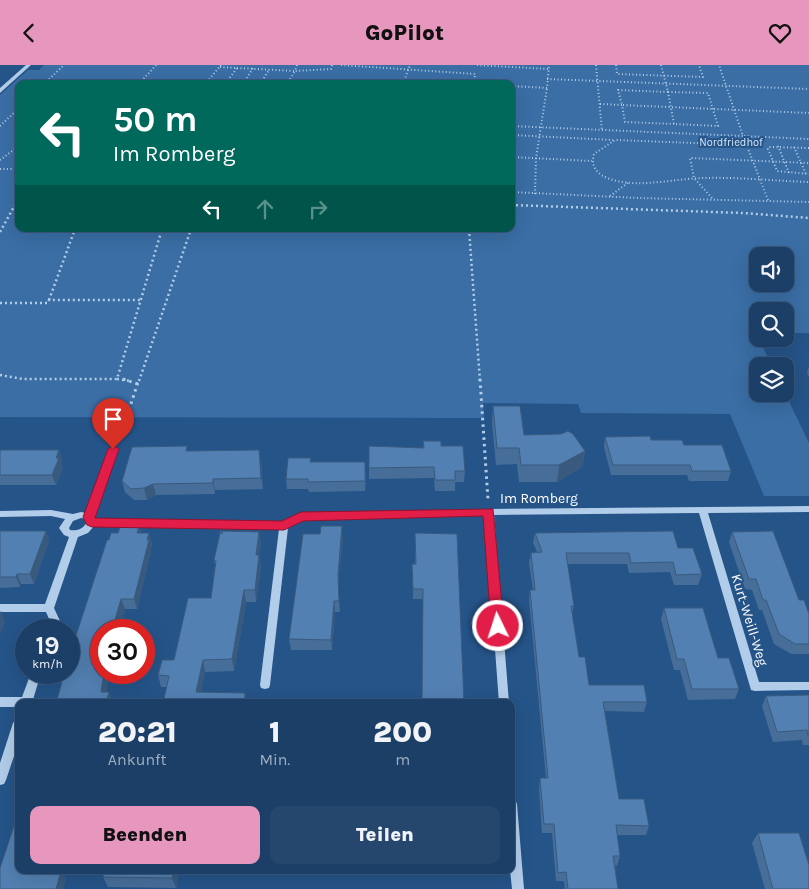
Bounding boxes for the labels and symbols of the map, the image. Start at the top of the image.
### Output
park label: Nordfriedhof [699,136,763,149]
pin [92,398,134,449]
street label: Im Romberg [500,490,578,507]
street label: Kurt-Weill-Weg [727,572,772,668]
position arrow [471,599,523,651]
speed limit sign: 30 [90,619,155,684]

